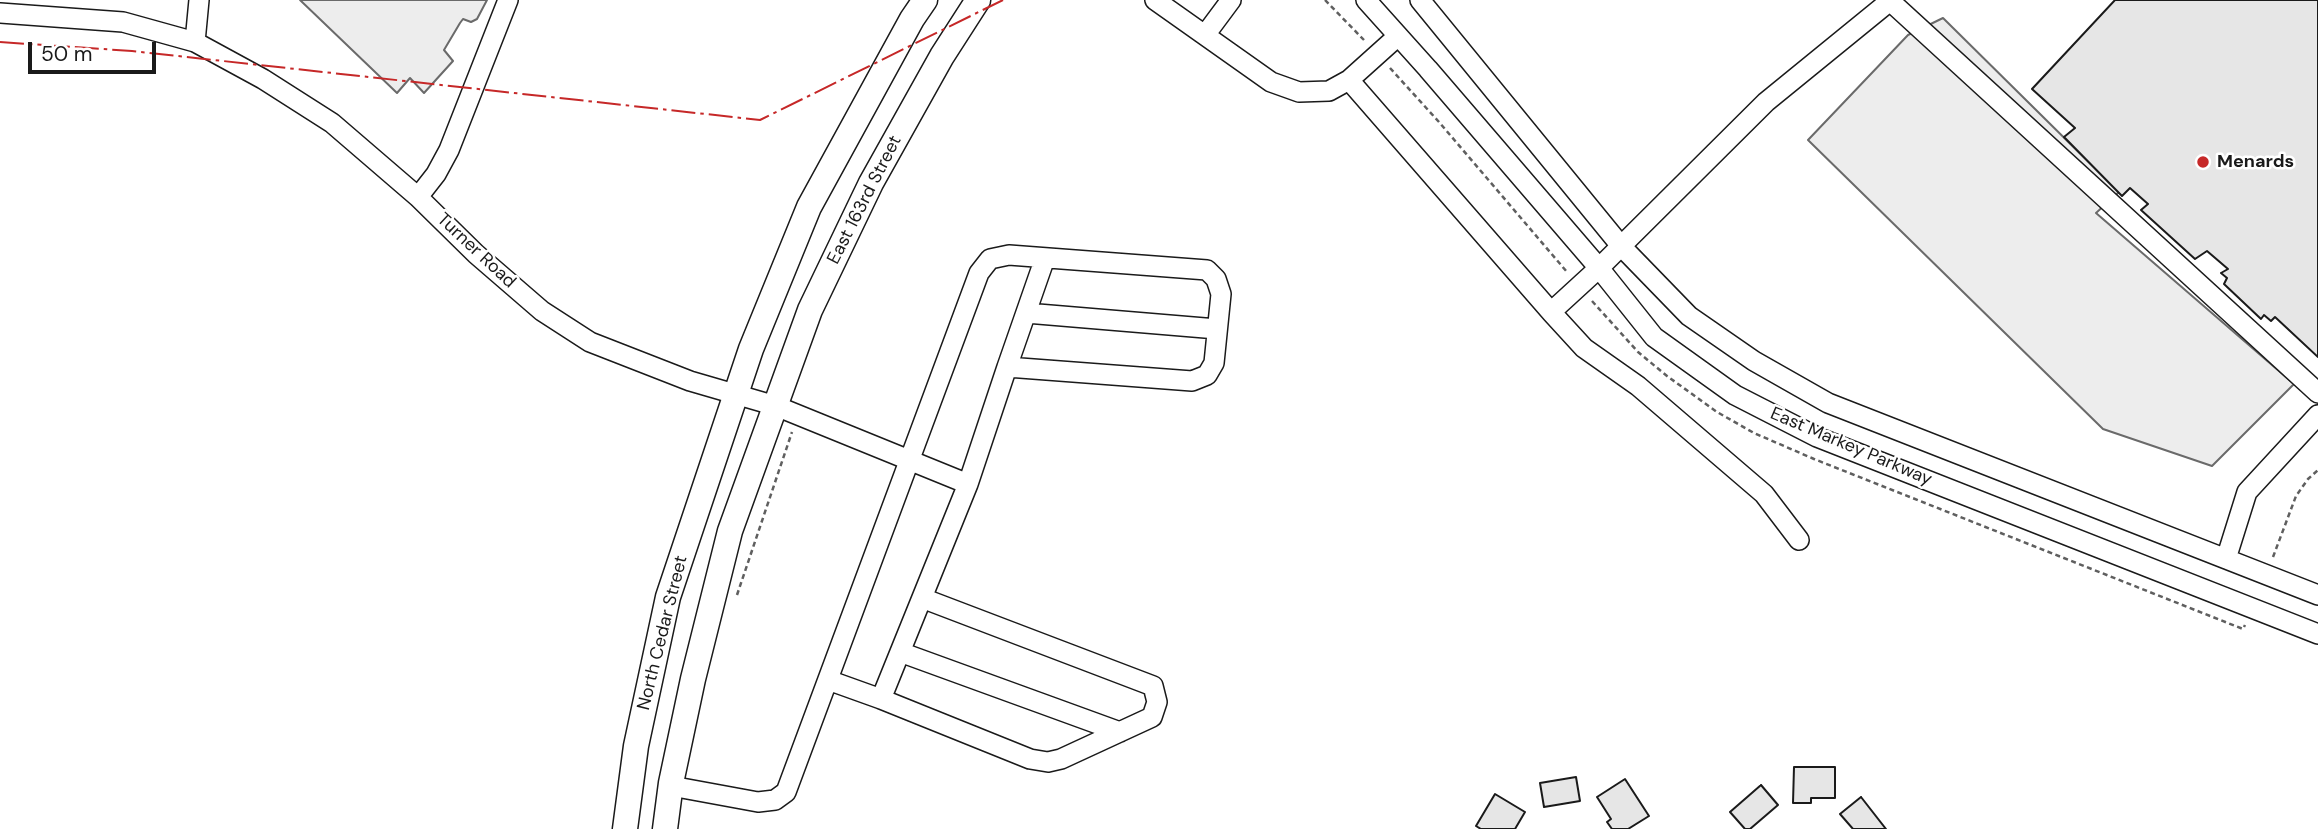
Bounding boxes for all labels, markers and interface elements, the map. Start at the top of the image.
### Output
scale bar [32,28,159,72]
text: 50 m [41,40,92,68]
street label: East 163rd Street [823,132,907,268]
place label: Menards [2217,151,2294,173]
marker: Menards [2195,154,2211,170]
street label: Turner Road [432,209,520,293]
street label: East Markey Parkway [1767,403,1935,491]
street label: North Cedar Street [633,553,693,713]

